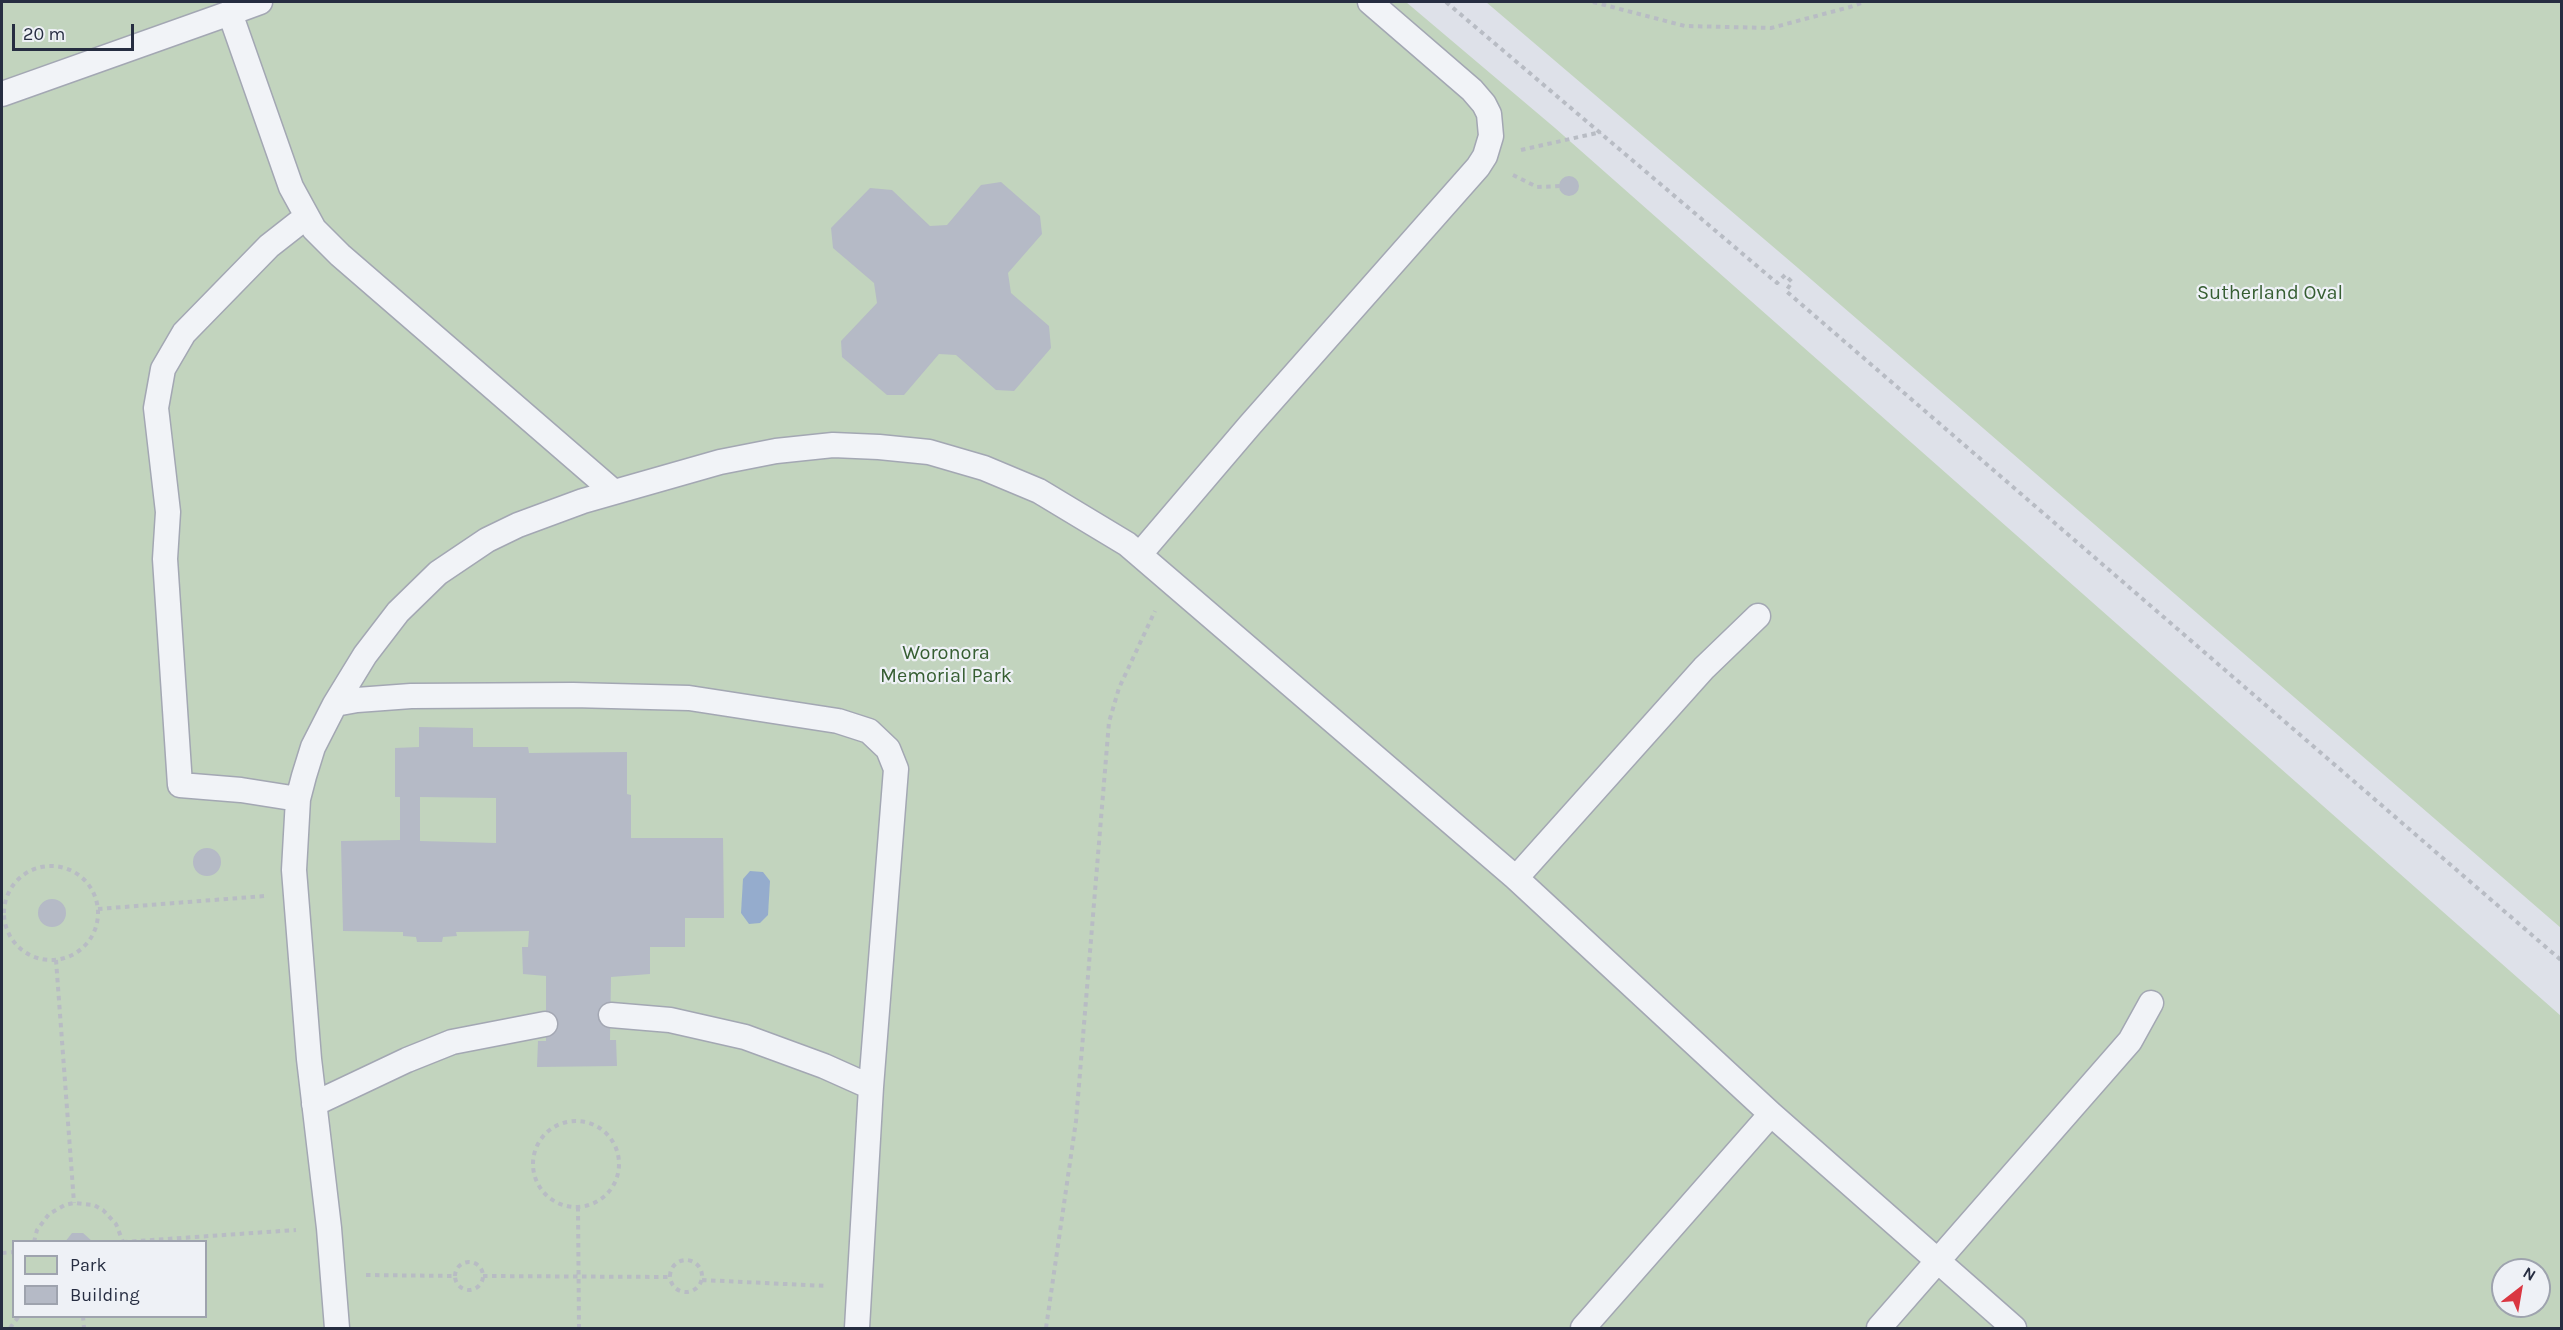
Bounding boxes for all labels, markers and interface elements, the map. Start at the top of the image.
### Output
scale bar [15,12,136,50]
text: 20 m [23,23,65,45]
park label: Sutherland Oval [2197,281,2343,305]
park label: Woronora Memorial Park [880,641,1012,688]
legend [12,1240,207,1318]
text: Park [70,1254,107,1276]
north arrow [2491,1258,2551,1318]
text: N [2520,1263,2539,1285]
text: Building [70,1284,140,1306]

